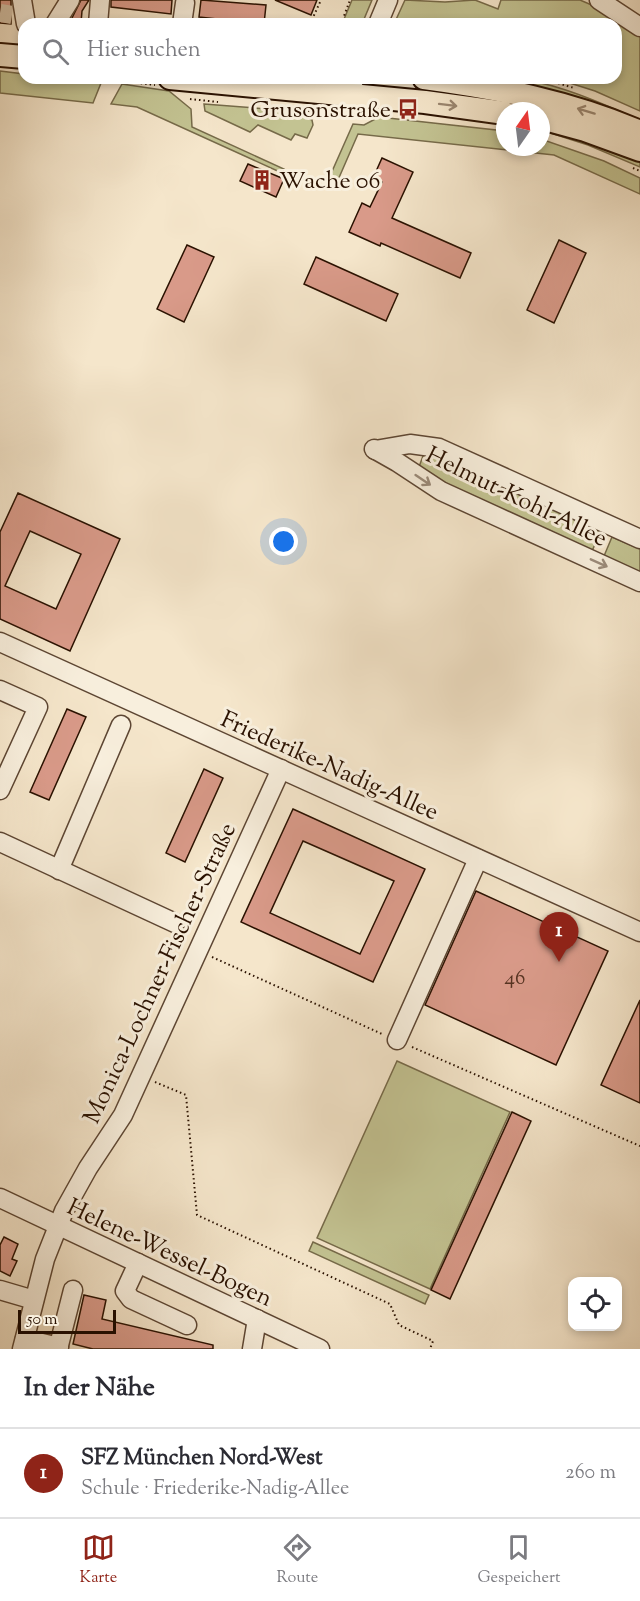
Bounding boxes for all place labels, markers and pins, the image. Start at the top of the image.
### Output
place label: Grusonstraße [250,94,391,128]
bus stop icon: Grusonstraße [396,97,420,121]
place label: Wache 06 [279,165,380,199]
building icon: Wache 06 [250,168,274,192]
pin: 1 [540,912,578,962]

